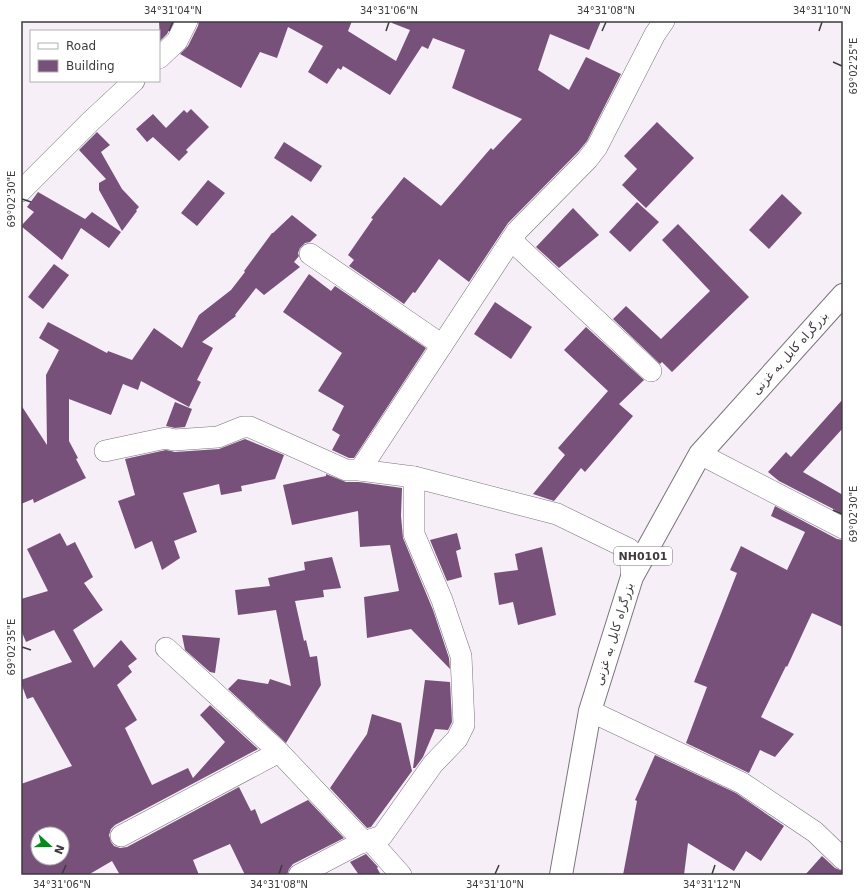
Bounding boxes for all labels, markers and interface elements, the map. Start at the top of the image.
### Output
text: 34°31'04"N [144,5,202,16]
text: 34°31'06"N [360,5,418,16]
text: 34°31'08"N [577,5,635,16]
text: 34°31'10"N [793,5,851,16]
legend [30,30,160,82]
text: 69°02'25"E [848,38,859,94]
text: Road [66,39,96,53]
text: Building [66,59,115,73]
text: 69°02'30"E [6,171,17,227]
street label: بزرگراه کابل به غزنی [749,309,832,398]
text: 69°02'30"E [848,486,859,542]
road number: NH0101 [614,547,672,565]
street label: بزرگراه کابل به غزنی [592,581,637,687]
text: 69°02'35"E [6,619,17,675]
north arrow [30,826,70,866]
text: N [51,843,67,856]
text: 34°31'06"N [33,879,91,890]
text: 34°31'08"N [250,879,308,890]
text: 34°31'10"N [466,879,524,890]
text: 34°31'12"N [683,879,741,890]

